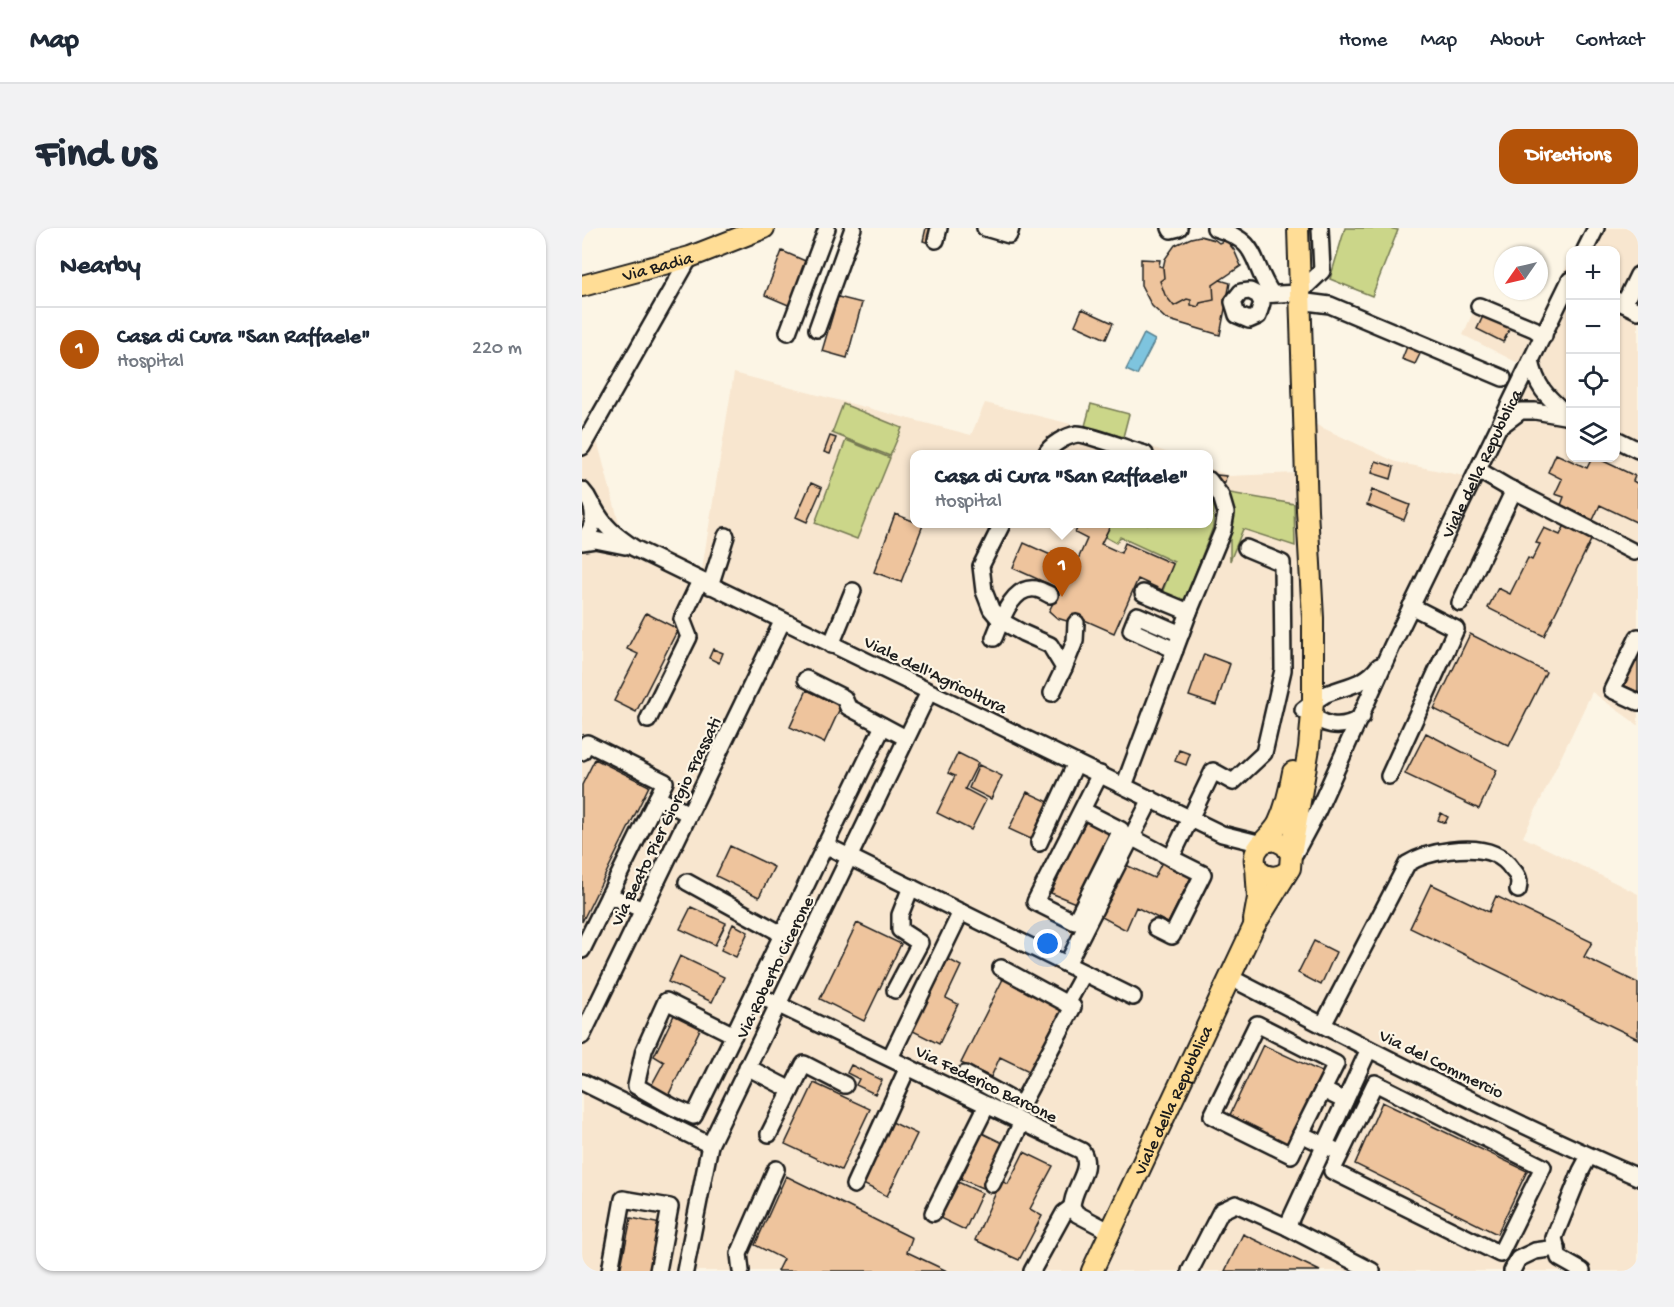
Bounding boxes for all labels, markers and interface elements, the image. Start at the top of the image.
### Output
text: Map [30,25,79,58]
text: Home [1339,29,1387,54]
text: Map [1420,29,1457,54]
text: About [1490,29,1543,54]
text: Contact [1576,29,1644,54]
button: Directions [1499,129,1638,184]
text: Find us [36,132,156,181]
north arrow [1494,246,1548,300]
map controls [1566,246,1620,462]
button: + [1566,246,1620,300]
street label: Via Badia [620,248,696,288]
text: Nearby [60,252,141,283]
button: − [1566,300,1620,354]
text: Casa di Cura "San Raffaele" [117,325,370,351]
text: 1 [75,338,84,361]
text: 220 m [472,338,522,361]
text: Hospital [117,351,184,374]
button: locate [1566,354,1620,408]
street label: Viale della Repubblica [1438,386,1529,543]
button: layers [1566,408,1620,462]
popup [910,450,1213,528]
text: Casa di Cura "San Raffaele" [935,465,1188,491]
text: Hospital [935,491,1002,514]
pin: 1 [1042,548,1082,597]
street label: Viale dell'Agricoltura [859,632,1011,720]
street label: Via Beato Pier Giorgio Frassati [607,714,727,931]
street label: Via Roberto Cicerone [732,893,820,1044]
your location [1033,929,1062,958]
street label: Viale della Repubblica [1130,1022,1219,1180]
street label: Via del Commercio [1374,1026,1507,1104]
street label: Via Federico Barcone [911,1041,1061,1129]

